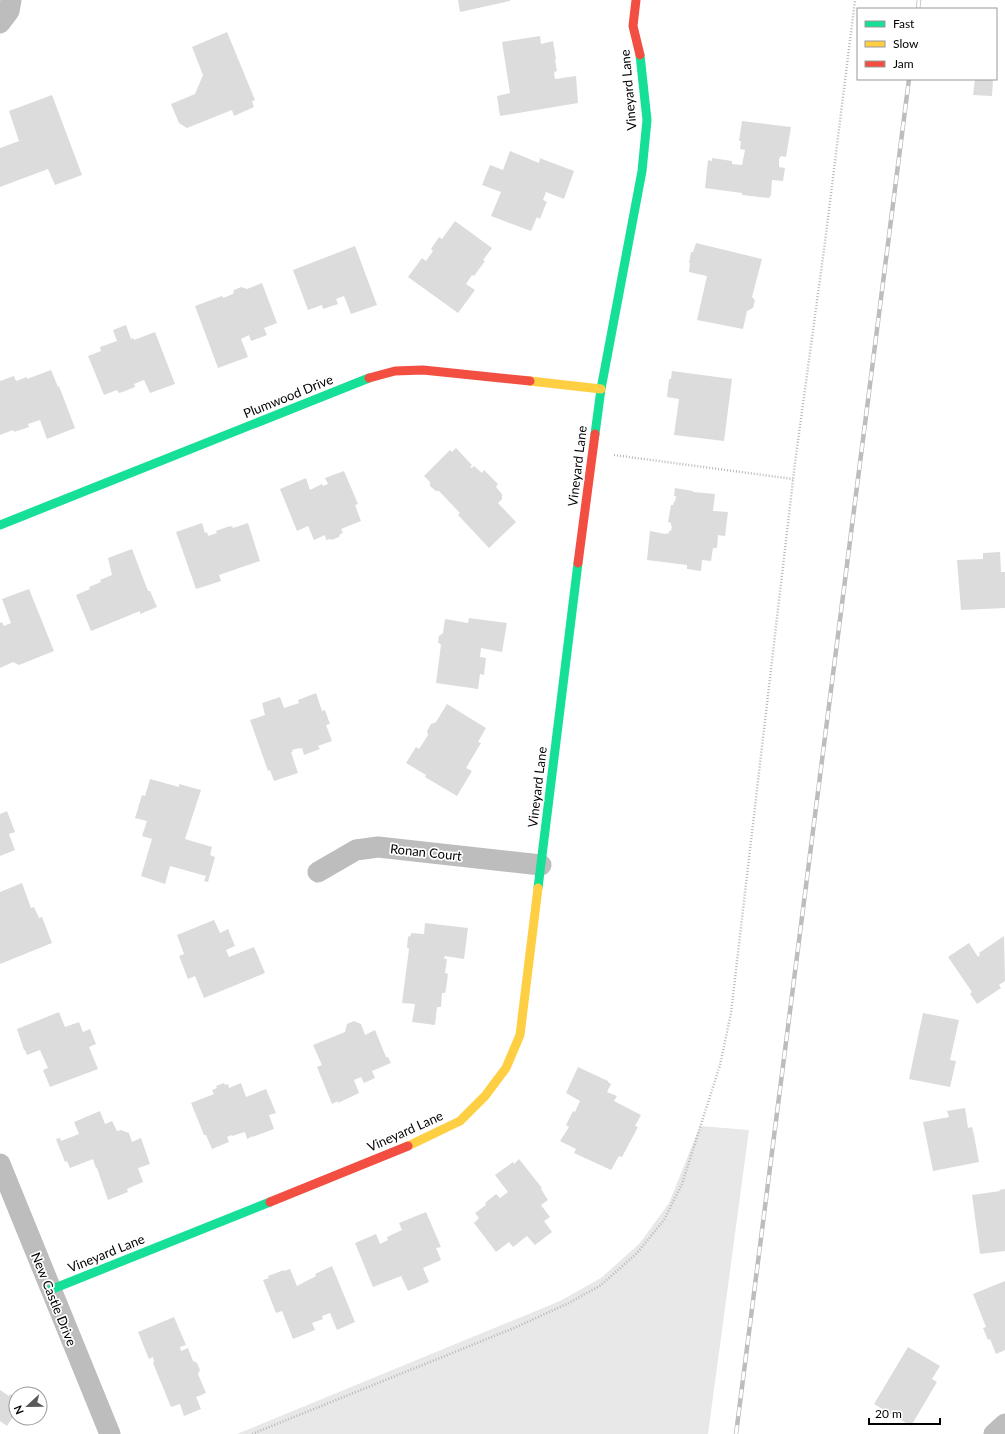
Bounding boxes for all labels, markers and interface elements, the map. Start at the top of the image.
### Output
legend [857,8,997,80]
text: Fast [893,16,915,31]
text: Slow [893,36,919,51]
street label: Vineyard Lane [616,49,640,131]
text: Jam [893,56,914,71]
street label: Plumwood Drive [241,371,335,421]
street label: Vineyard Lane [564,425,590,507]
street label: Vineyard Lane [524,746,550,828]
street label: Ronan Court [389,840,463,864]
street label: Vineyard Lane [365,1107,445,1155]
street label: Vineyard Lane [65,1230,147,1276]
street label: New Castle Drive [28,1250,80,1348]
north arrow [8,1386,48,1426]
scale bar [869,1400,940,1426]
text: N [11,1404,26,1416]
text: 20 m [875,1406,902,1421]

